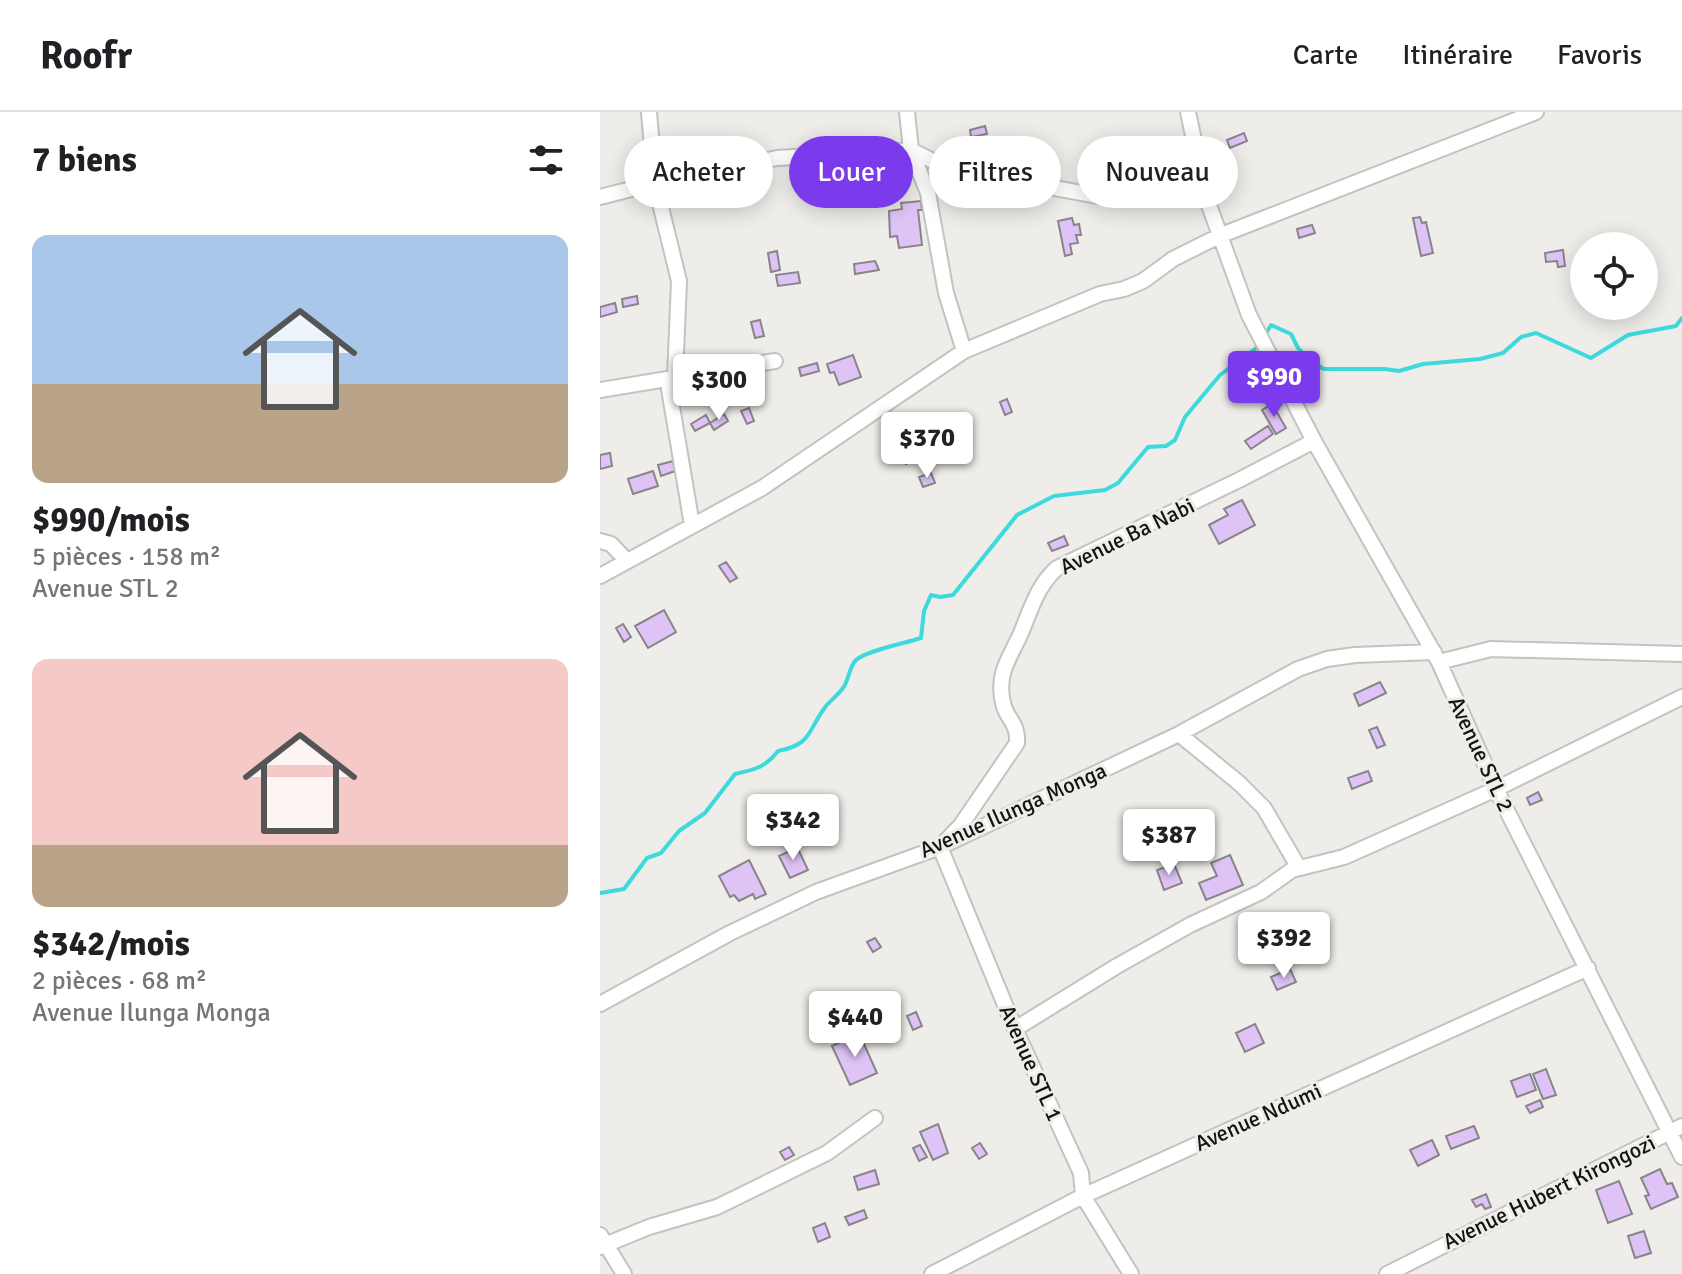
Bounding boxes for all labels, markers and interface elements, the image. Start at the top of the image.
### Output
text: Roofr [40,32,132,79]
text: Carte [1293,38,1358,72]
text: Itinéraire [1402,38,1513,72]
text: Favoris [1557,38,1642,72]
chip: Acheter [624,136,773,208]
chip: Louer [789,136,913,208]
chip: Filtres [929,136,1061,208]
chip: Nouveau [1077,136,1238,208]
icon: filters [524,138,568,182]
text: 7 biens [32,139,137,181]
map controls [1570,232,1658,320]
button: locate [1570,232,1658,320]
icon: home [228,287,372,431]
pin: $990 [1227,351,1321,419]
pin: $300 [672,354,766,422]
text: $990 [1246,361,1302,393]
text: $300 [691,364,747,396]
pin: $370 [880,412,974,480]
text: $370 [899,422,955,454]
street label: Avenue Ba Nabi [1055,492,1199,580]
text: $990/mois [32,499,190,541]
text: 5 pièces · 158 m² [32,541,221,573]
text: Avenue STL 2 [32,573,179,605]
street label: Avenue STL 2 [1443,692,1519,816]
icon: home [228,711,372,855]
street label: Avenue Ilunga Monga [915,757,1111,863]
pin: $342 [746,794,840,862]
text: $342 [765,804,821,836]
pin: $387 [1122,809,1216,877]
text: $387 [1141,819,1197,851]
pin: $392 [1237,912,1331,980]
text: $392 [1256,922,1312,954]
text: $342/mois [32,923,190,965]
text: 2 pièces · 68 m² [32,965,207,997]
pin: $440 [808,991,902,1059]
text: Avenue Ilunga Monga [32,997,271,1029]
text: $440 [827,1001,883,1033]
street label: Avenue STL 1 [993,1001,1069,1125]
street label: Avenue Ndumi [1190,1077,1326,1157]
street label: Avenue Hubert Kirongozi [1438,1129,1660,1255]

